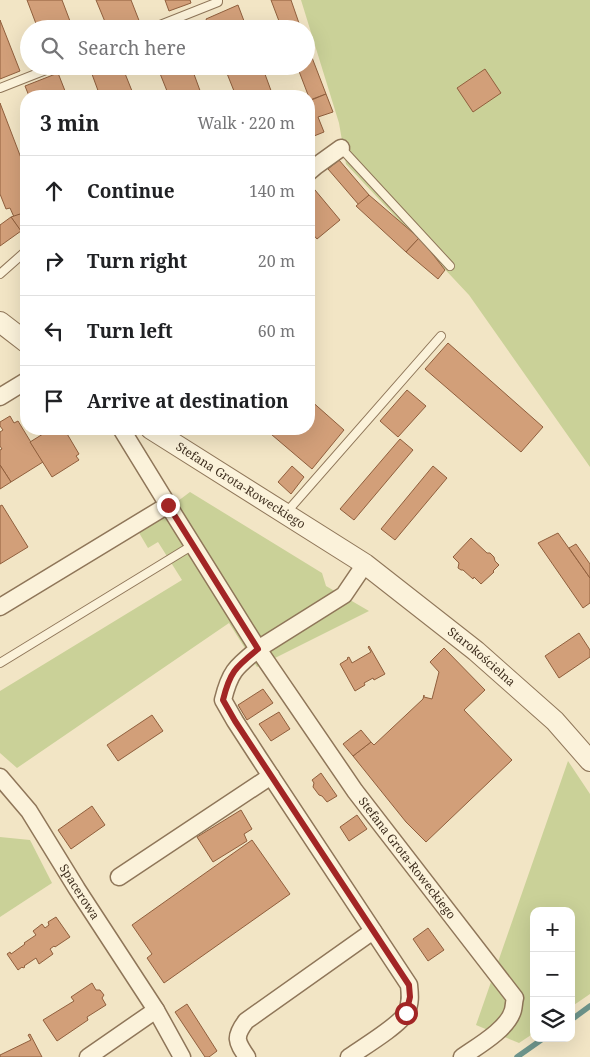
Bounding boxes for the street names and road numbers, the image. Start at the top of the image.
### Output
street label: Stefana Grota-Roweckiego [173,438,309,532]
street label: Starokościelna [444,623,519,690]
street label: Stefana Grota-Roweckiego [355,793,460,923]
street label: Spacerowa [56,861,104,923]

